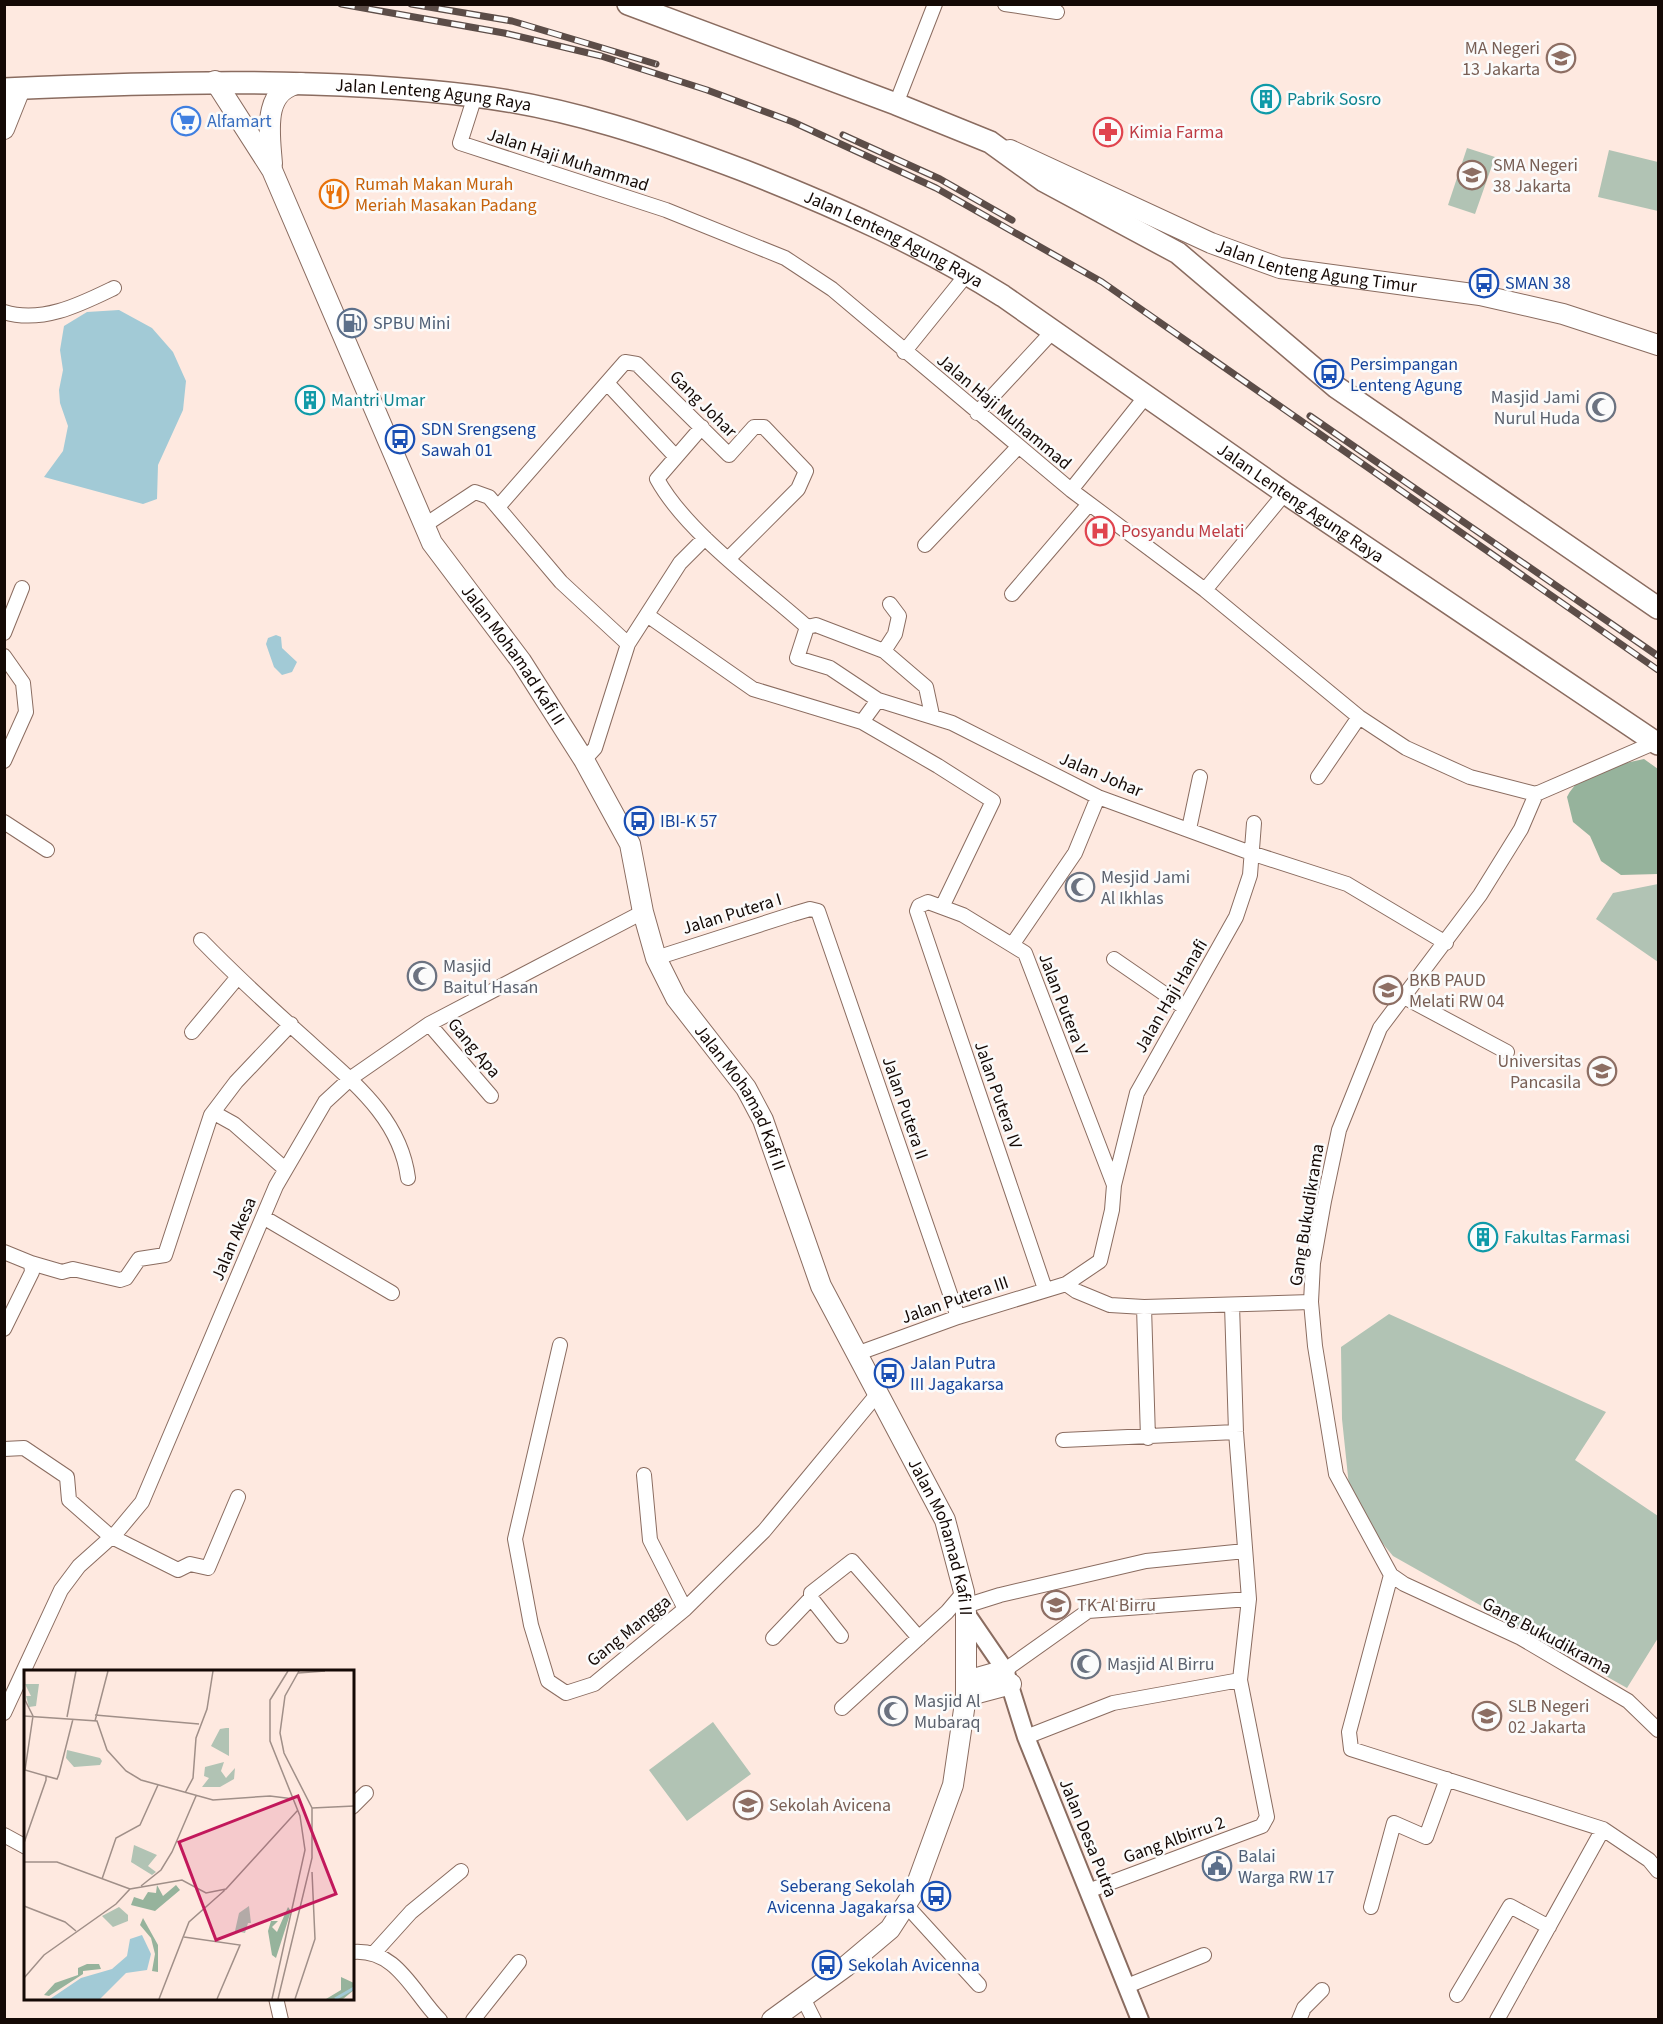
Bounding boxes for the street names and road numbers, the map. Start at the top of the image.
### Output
street label: Jalan Lenteng Agung Raya [335,72,534,117]
street label: Jalan Haji Muhammad [484,122,652,198]
street label: Jalan Lenteng Agung Raya [800,184,988,294]
street label: Jalan Lenteng Agung Timur [1212,233,1419,299]
street label: Jalan Haji Muhammad [931,348,1077,476]
street label: Gang Johar [664,365,743,444]
street label: Jalan Lenteng Agung Raya [1212,437,1389,569]
street label: Jalan Mohamad Kafi II [455,580,571,730]
street label: Jalan Johar [1055,746,1147,804]
street label: Jalan Putera I [679,887,785,941]
street label: Jalan Haji Hanafi [1128,935,1214,1057]
street label: Jalan Putera V [1032,949,1094,1059]
street label: Gang Apa [442,1013,506,1083]
street label: Jalan Mohamad Kafi II [689,1019,792,1174]
street label: Jalan Putera IV [968,1038,1028,1153]
street label: Jalan Putera II [876,1053,934,1163]
street label: Gang Bukudikrama [1283,1142,1331,1288]
street label: Jalan Akesa [205,1193,263,1285]
street label: Jalan Putera III [898,1270,1012,1330]
street label: Jalan Mohamad Kafi II [902,1454,979,1616]
street label: Gang Mangga [582,1589,676,1673]
street label: Gang Bukudikrama [1478,1591,1616,1681]
street label: Jalan Desa Putra [1053,1775,1123,1901]
street label: Gang Albirru 2 [1120,1810,1228,1870]

